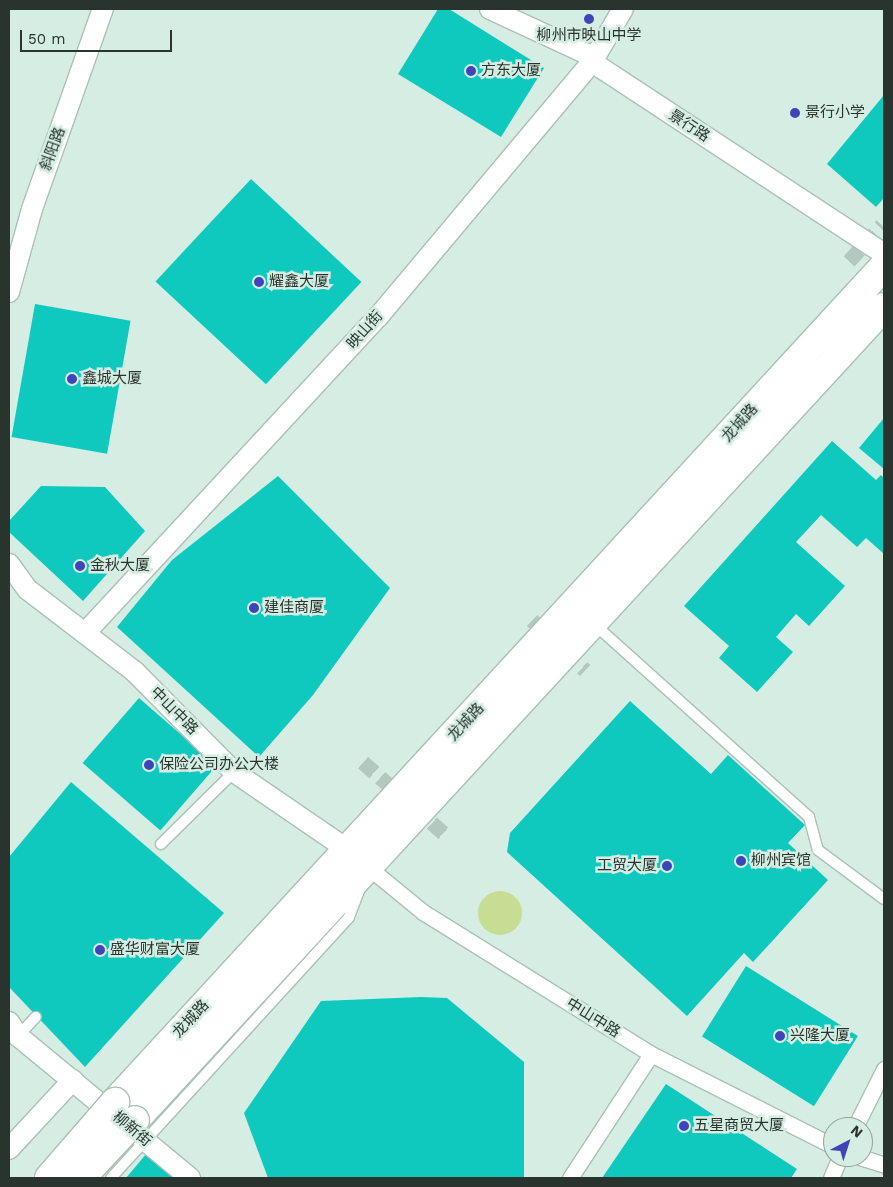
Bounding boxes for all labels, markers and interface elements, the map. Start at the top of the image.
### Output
marker: 柳州市映山中学 [583,13,595,25]
scale bar [22,20,175,52]
place label: 柳州市映山中学 [537,27,641,45]
text: 50 m [28,30,65,48]
place label: 方东大厦 [481,62,541,80]
marker: 方东大厦 [465,65,477,77]
place label: 景行小学 [805,104,865,122]
street label: 景行路 [665,106,713,146]
marker: 景行小学 [789,107,801,119]
street label: 斜阳路 [37,125,69,173]
place label: 耀鑫大厦 [269,273,329,291]
marker: 耀鑫大厦 [253,276,265,288]
street label: 映山街 [343,307,387,353]
place label: 鑫城大厦 [82,370,142,388]
marker: 鑫城大厦 [66,373,78,385]
street label: 龙城路 [718,400,762,446]
place label: 金秋大厦 [90,557,150,575]
marker: 金秋大厦 [74,560,86,572]
place label: 建佳商厦 [264,599,324,617]
marker: 建佳商厦 [248,602,260,614]
street label: 中山中路 [146,683,202,739]
street label: 龙城路 [444,699,488,745]
place label: 保险公司办公大楼 [159,756,279,774]
marker: 保险公司办公大楼 [143,759,155,771]
place label: 柳州宾馆 [751,852,811,870]
marker: 柳州宾馆 [735,855,747,867]
place label: 工贸大厦 [597,857,657,875]
marker: 工贸大厦 [661,860,673,872]
place label: 盛华财富大厦 [110,941,200,959]
marker: 盛华财富大厦 [94,944,106,956]
street label: 中山中路 [563,994,623,1042]
street label: 龙城路 [169,996,213,1042]
place label: 兴隆大厦 [790,1027,850,1045]
marker: 兴隆大厦 [774,1030,786,1042]
street label: 柳新街 [109,1108,155,1150]
place label: 五星商贸大厦 [694,1117,784,1135]
north arrow [823,1117,873,1167]
marker: 五星商贸大厦 [678,1120,690,1132]
text: N [848,1122,866,1141]

